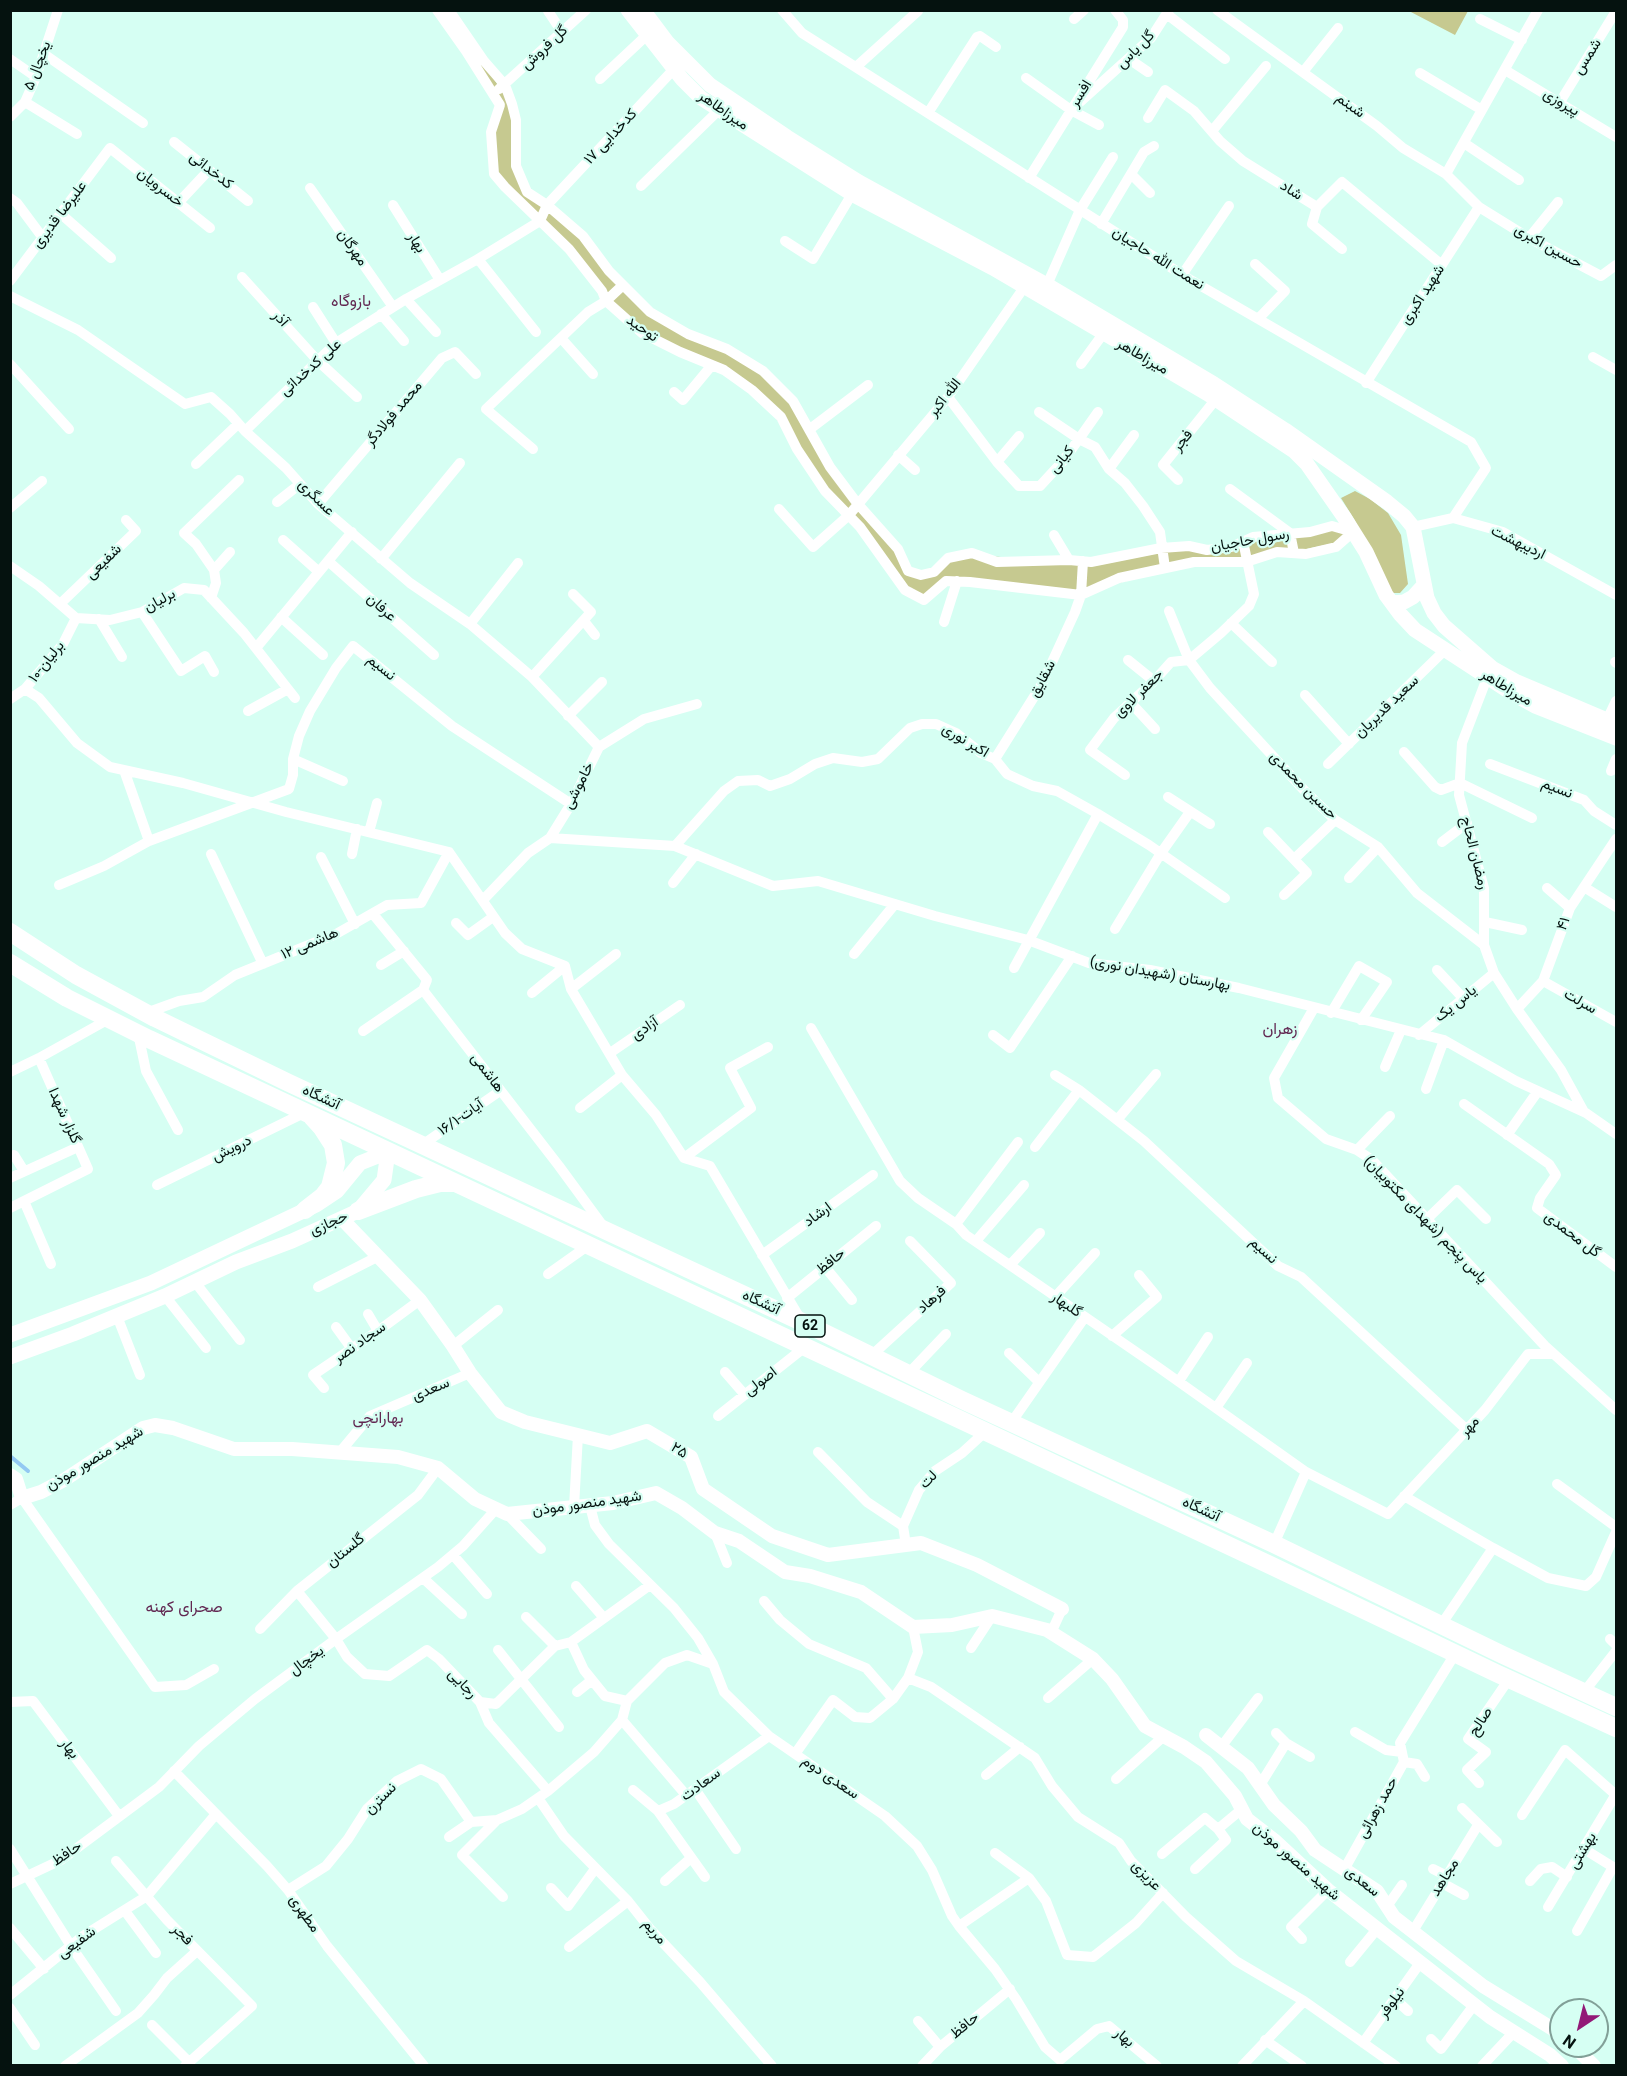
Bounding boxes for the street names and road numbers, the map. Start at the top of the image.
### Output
street label: گل فروش [518,22,572,74]
street label: گل یاس [1113,27,1159,73]
street label: شمس [1570,36,1606,78]
street label: یخچال ۵ [20,39,56,93]
street label: افسر [1066,77,1096,111]
street label: پیروزی [1540,85,1582,121]
street label: میرزاطاهر [694,87,752,135]
street label: شبنم [1332,89,1368,123]
street label: کدخدایی ۱۷ [581,105,641,169]
street label: کدخدائی [186,148,236,194]
street label: خسرویان [133,164,187,212]
street label: شاد [1277,177,1305,205]
street label: علیرضا قدیری [29,178,91,252]
street label: حسین اکبری [1511,221,1585,273]
street label: نعمت الله حاجیان [1109,223,1207,295]
street label: مهرگان [333,226,371,270]
street label: بهار [403,229,429,257]
street label: شهید اکبری [1397,262,1449,328]
street label: آذر [268,307,292,331]
street label: توحید [623,312,661,346]
street label: میرزاطاهر [1113,335,1171,379]
street label: علی کدخدائی [277,336,345,400]
street label: الله اکبر [924,375,966,421]
street label: محمد فولادگر [361,378,427,450]
street label: فجر [1169,426,1197,456]
street label: کیانی [1046,443,1078,477]
street label: عسگری [294,476,338,520]
street label: اردیبهشت [1488,522,1548,564]
street label: رسول حاجیان [1209,525,1291,557]
street label: شفیعی [82,541,126,583]
street label: برلیان [141,585,179,617]
street label: عرفان [363,590,399,626]
street label: ۱۰-برلیان [25,638,69,686]
street label: نسیم [363,651,399,685]
street label: شقایق [1026,657,1060,701]
street label: جعفر لاوی [1111,666,1167,722]
street label: میرزاطاهر [1477,666,1535,710]
street label: سعید قدیریان [1351,672,1423,742]
street label: اکبر نوری [938,720,992,762]
street label: حسین محمدی [1265,748,1341,824]
street label: خاموشی [560,760,598,812]
street label: نسیم [1539,775,1575,803]
street label: رمضان الحاج [1456,815,1492,891]
street label: ۴۱ [1553,915,1575,933]
street label: ۱۲ هاشمی [279,924,341,964]
street label: بهارستان (شهیدان نوری) [1088,953,1232,995]
street label: یاس یک [1431,982,1481,1026]
street label: سرلت [1560,985,1600,1019]
street label: آزادی [628,1013,662,1045]
street label: هاشمی [466,1050,508,1096]
street label: آتشگاه [299,1081,343,1115]
street label: گلزار شهدا [44,1085,84,1147]
street label: ۱۶/۱-آیات [435,1096,487,1140]
street label: درویش [209,1132,255,1166]
street label: یاس پنجم (شهدای مکتوبیان) [1359,1153,1491,1287]
street label: ارشاد [800,1199,836,1231]
street label: حجازی [307,1208,351,1240]
street label: گل محمدی [1540,1208,1604,1262]
street label: نسیم [1245,1234,1281,1268]
street label: حافظ [813,1245,849,1279]
street label: فرهاد [914,1282,950,1318]
street label: آتشگاه [739,1286,783,1320]
street label: گلبهار [1047,1288,1085,1322]
road number: 62 [795,1315,825,1337]
street label: سجاد نصر [330,1318,390,1368]
street label: اصولی [741,1364,781,1400]
street label: سعدی [410,1374,452,1406]
street label: مهر [1456,1413,1484,1441]
street label: شهید منصور موذن [43,1423,147,1495]
street label: ۲۵ [667,1439,691,1463]
street label: لت [916,1467,942,1493]
street label: شهید منصور موذن [531,1487,643,1521]
street label: آتشگاه [1179,1493,1223,1527]
street label: گلستان [323,1530,369,1572]
street label: یخچال [286,1642,328,1680]
street label: رجایی [444,1665,480,1703]
street label: صالح [1465,1704,1497,1740]
street label: بهار [56,1735,82,1763]
street label: سعدی دوم [798,1752,862,1804]
street label: سعادت [678,1765,724,1805]
street label: حمد زهرائی [1354,1774,1402,1842]
street label: نسترن [361,1779,401,1819]
street label: شهید منصور موذن [1249,1819,1343,1905]
street label: بهشتی [1565,1829,1601,1873]
street label: حافظ [49,1838,85,1870]
street label: مجاهد [1427,1856,1463,1900]
street label: عزیزی [1127,1857,1165,1895]
street label: سعدی [1341,1863,1383,1901]
street label: مطهری [285,1892,323,1936]
street label: مریم [638,1916,670,1948]
street label: فجر [168,1921,196,1949]
street label: شفیعی [54,1923,100,1963]
street label: نیلوفر [1375,1984,1409,2022]
street label: حافظ [947,2009,983,2043]
street label: بهار [1110,2024,1138,2052]

